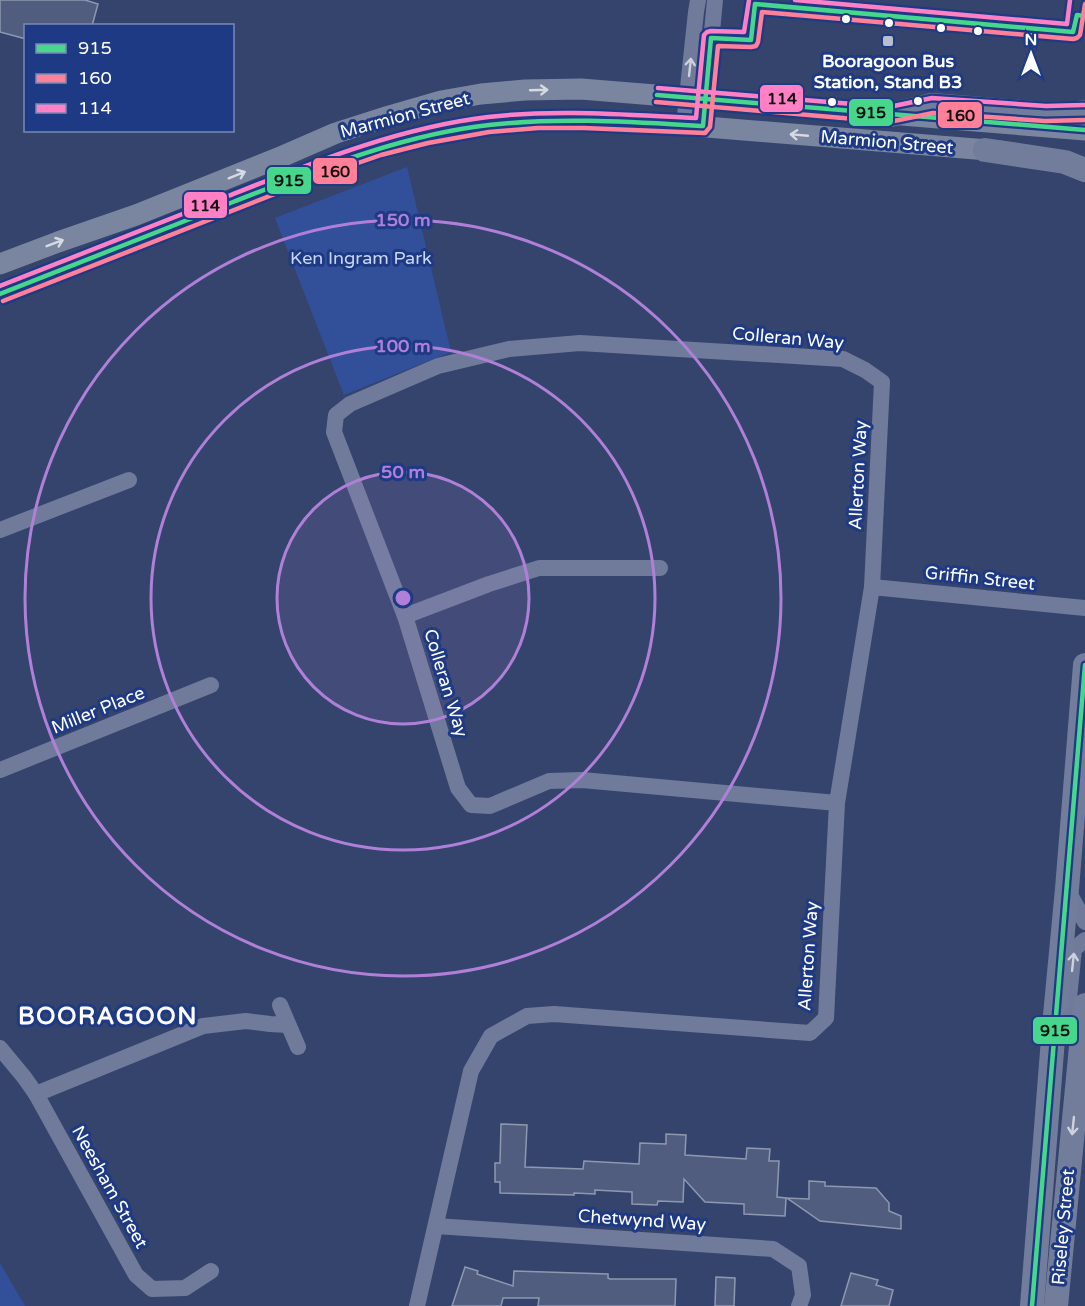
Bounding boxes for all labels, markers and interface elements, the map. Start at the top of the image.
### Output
unlabelled marker [840,13,852,25]
unlabelled marker [883,17,895,29]
unlabelled marker [935,22,947,34]
legend [24,24,234,132]
north arrow [1001,24,1061,84]
unlabelled marker [972,25,984,37]
text: N [1025,30,1037,50]
marker: Booragoon Bus Station, Stand B3 [881,34,895,48]
text: 915 [78,37,112,59]
place label: Booragoon Bus Station, Stand B3 [814,50,962,93]
one-way arrow [685,57,696,77]
text: 160 [78,67,112,89]
one-way arrow [529,84,549,95]
line badge: 114 [759,84,804,113]
street label: Marmion Street [338,87,472,143]
text: 114 [767,89,797,109]
unlabelled marker [912,95,924,107]
unlabelled marker [826,96,838,108]
text: 114 [78,97,112,119]
line badge: 915 [848,98,894,127]
line badge: 160 [937,101,983,129]
text: 915 [856,103,886,123]
text: 160 [945,106,975,126]
street label: Marmion Street [820,125,955,159]
one-way arrow [790,129,810,140]
line badge: 160 [312,157,358,185]
text: 160 [320,162,350,182]
line badge: 915 [266,166,312,195]
one-way arrow [227,169,246,180]
text: 915 [274,171,304,191]
line badge: 114 [183,191,228,219]
text: 114 [190,196,220,216]
text: 150 m [375,209,431,231]
one-way arrow [45,237,63,248]
park label: Ken Ingram Park [290,247,432,269]
street label: Colleran Way [731,322,845,354]
text: 100 m [375,335,431,357]
street label: Allerton Way [844,419,872,530]
text: 50 m [381,461,425,483]
street label: Griffin Street [924,561,1036,595]
centre of rings [393,588,413,608]
street label: Colleran Way [419,626,473,740]
street label: Miller Place [48,681,148,739]
street label: Allerton Way [793,900,823,1012]
one-way arrow [1068,953,1079,972]
district label: BOORAGOON [18,1002,198,1031]
line badge: 915 [1032,1016,1078,1045]
text: 915 [1040,1021,1070,1041]
one-way arrow [1067,1116,1078,1136]
street label: Neesham Street [67,1122,153,1252]
street label: Riseley Street [1047,1168,1079,1286]
street label: Chetwynd Way [577,1205,707,1235]

